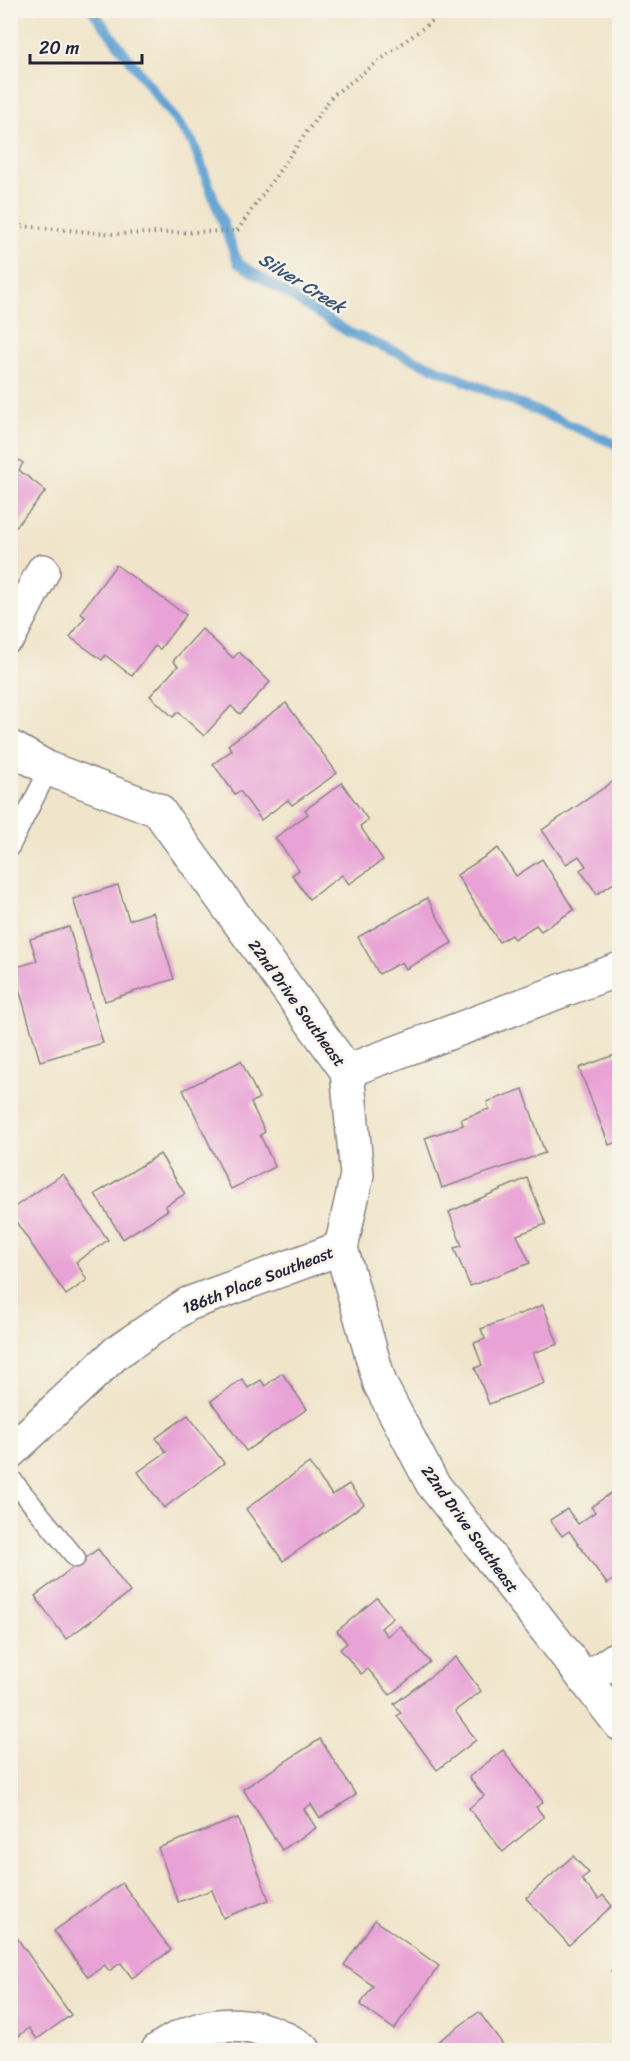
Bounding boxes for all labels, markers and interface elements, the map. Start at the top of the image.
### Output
scale bar [30,27,142,65]
text: 20 m [39,32,79,64]
water label: Silver Creek [252,244,354,324]
street label: 22nd Drive Southeast [240,933,354,1073]
street label: 186th Place Southeast [178,1238,338,1322]
street label: 22nd Drive Southeast [413,1459,527,1599]

